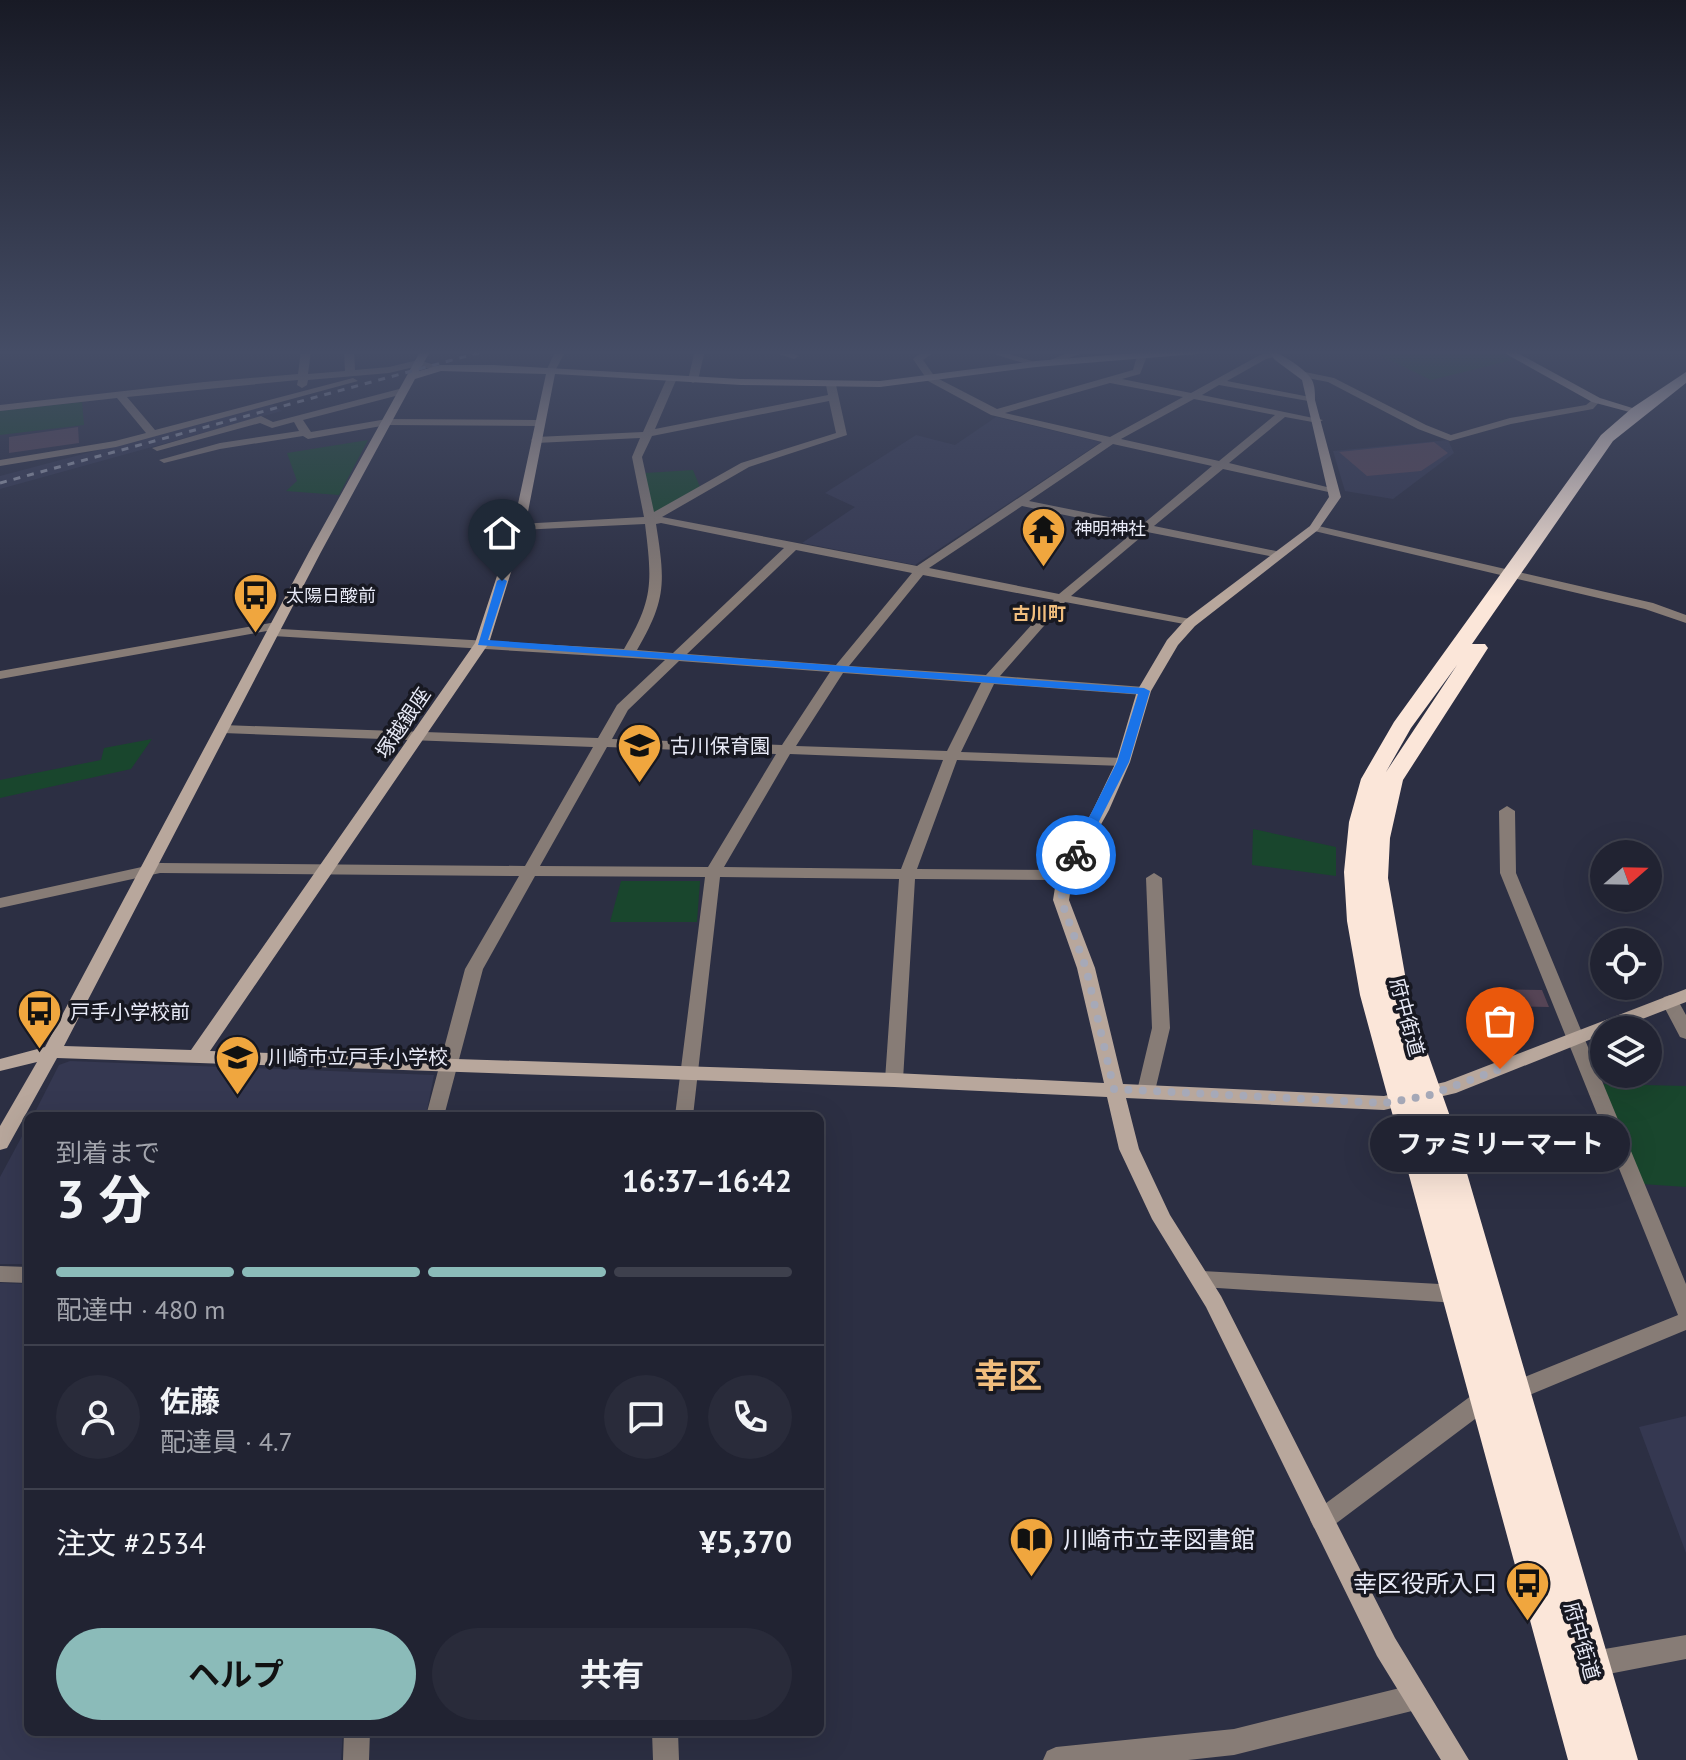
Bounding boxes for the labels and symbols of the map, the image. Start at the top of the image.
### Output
pin [468,499,536,581]
temple icon: 神明神社 [1019,505,1067,568]
place label: 神明神社 [1074,517,1146,540]
bus stop icon: 太陽日酸前 [231,572,279,635]
place label: 太陽日酸前 [286,584,376,607]
district label: 古川町 [1012,602,1066,625]
street label: 塚越銀座 [370,683,436,763]
school or university icon: 古川保育園 [615,722,663,785]
place label: 古川保育園 [670,733,770,759]
courier [1036,815,1116,895]
north arrow [1590,840,1662,912]
street label: 府中街道 [1384,975,1430,1059]
pin [1466,987,1534,1069]
bus stop icon: 戸手小学校前 [15,988,63,1051]
place label: 戸手小学校前 [70,999,190,1025]
school or university icon: 川崎市立戸手小学校 [213,1033,261,1096]
place label: 川崎市立戸手小学校 [268,1044,448,1070]
callout: ファミリーマート [1370,1117,1630,1173]
district label: 幸区 [974,1353,1042,1397]
library icon: 川崎市立幸図書館 [1008,1516,1056,1579]
place label: 川崎市立幸図書館 [1063,1524,1255,1555]
bus stop icon: 幸区役所入口 [1504,1560,1552,1623]
place label: 幸区役所入口 [1353,1568,1497,1599]
street label: 府中街道 [1558,1599,1606,1683]

